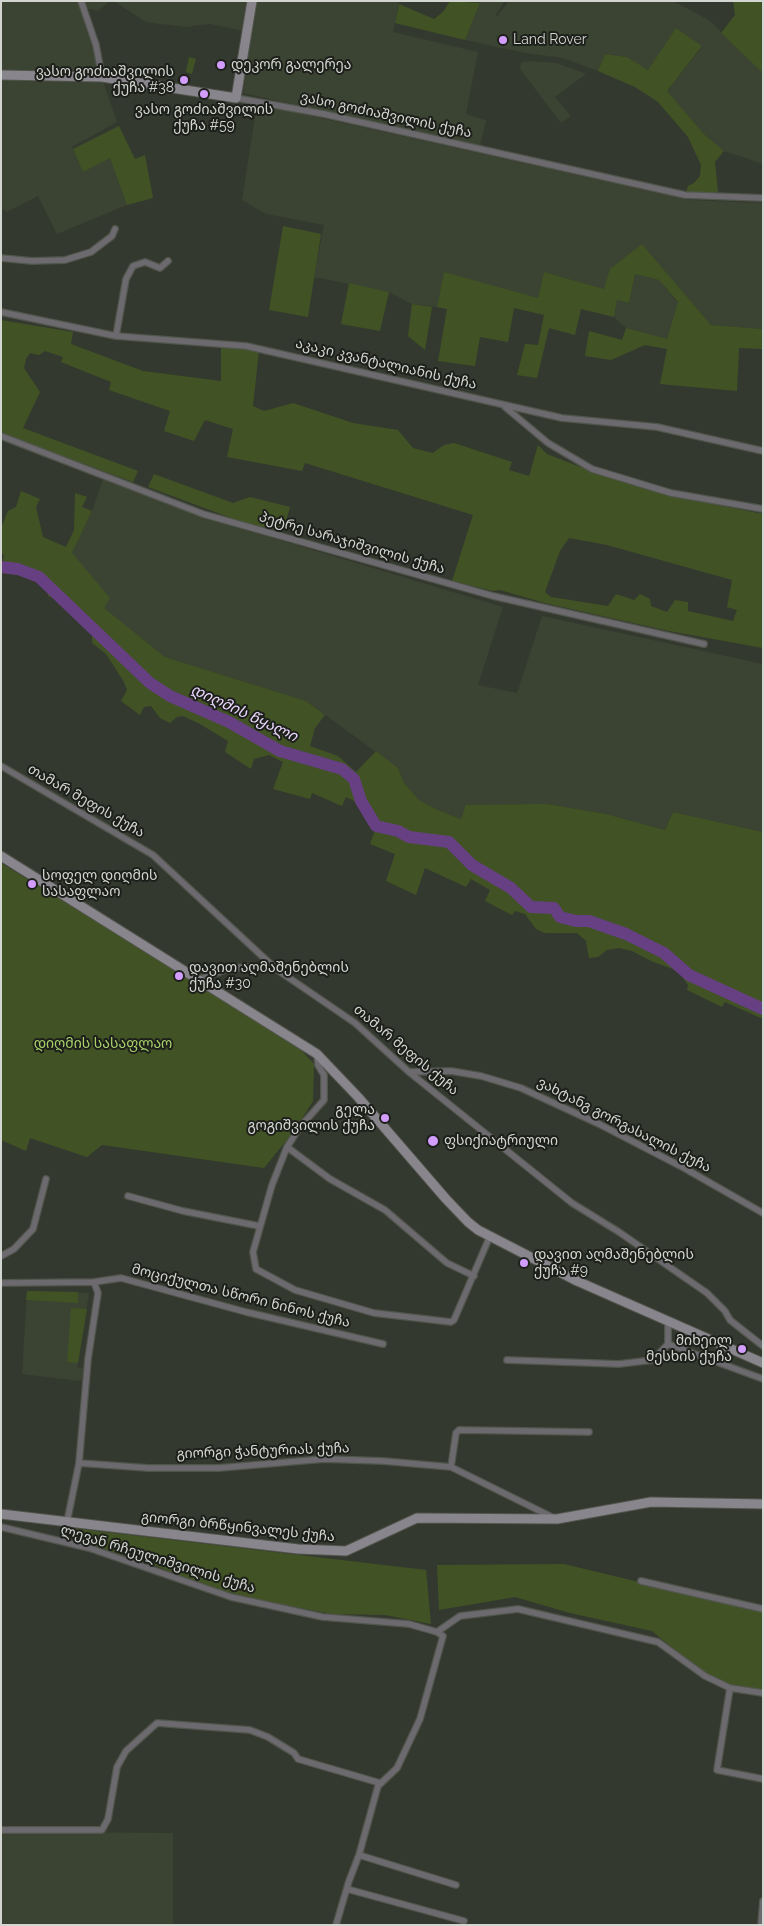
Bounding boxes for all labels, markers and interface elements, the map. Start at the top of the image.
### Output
place label: Land Rover [513,32,587,48]
marker: Land Rover [497,34,509,46]
place label: დეკორ გალერეა [231,57,351,73]
marker: დეკორ გალერეა [215,59,227,71]
place label: ვასო გოძიაშვილის ქუჩა #38 [36,64,174,96]
marker: ვასო გოძიაშვილის ქუჩა #38 [178,74,190,86]
marker: ვასო გოძიაშვილის ქუჩა #59 [198,88,210,100]
street label: ვასო გოძიაშვილის ქუჩა [299,89,473,141]
place label: ვასო გოძიაშვილის ქუჩა #59 [135,102,273,134]
street label: აკაკი კვანტალიანის ქუჩა [294,335,478,393]
street label: პეტრე სარაჯიშვილის ქუჩა [257,508,447,578]
water label: დიღმის წყალი [188,680,300,746]
street label: თამარ მეფის ქუჩა [25,761,147,841]
place label: სოფელ დიღმის სასაფლაო [42,868,157,900]
marker: სოფელ დიღმის სასაფლაო [26,878,38,890]
place label: დავით აღმაშენებლის ქუჩა #30 [189,960,349,992]
marker: დავით აღმაშენებლის ქუჩა #30 [173,970,185,982]
street label: თამარ მეფის ქუჩა [350,1001,462,1099]
park label: დიღმის სასაფლაო [34,1036,172,1052]
street label: ვახტანგ გორგასალის ქუჩა [534,1074,714,1176]
place label: გელა გოგიშვილის ქუჩა [247,1102,375,1134]
marker: გელა გოგიშვილის ქუჩა [379,1112,391,1124]
place label: ფსიქიატრიული [444,1133,558,1149]
marker: ფსიქიატრიული [426,1134,440,1148]
place label: დავით აღმაშენებლის ქუჩა #9 [534,1247,694,1280]
marker: დავით აღმაშენებლის ქუჩა #9 [518,1257,530,1269]
street label: მოციქულთა სწორი ნინოს ქუჩა [130,1261,352,1331]
place label: მიხეილ მესხის ქუჩა [646,1333,732,1365]
marker: მიხეილ მესხის ქუჩა [736,1343,748,1355]
street label: გიორგი ჭანტურიას ქუჩა [176,1440,350,1462]
street label: გიორგი ბრწყინვალეს ქუჩა [140,1508,336,1546]
street label: ლევან რჩეულიშვილის ქუჩა [59,1521,257,1597]

